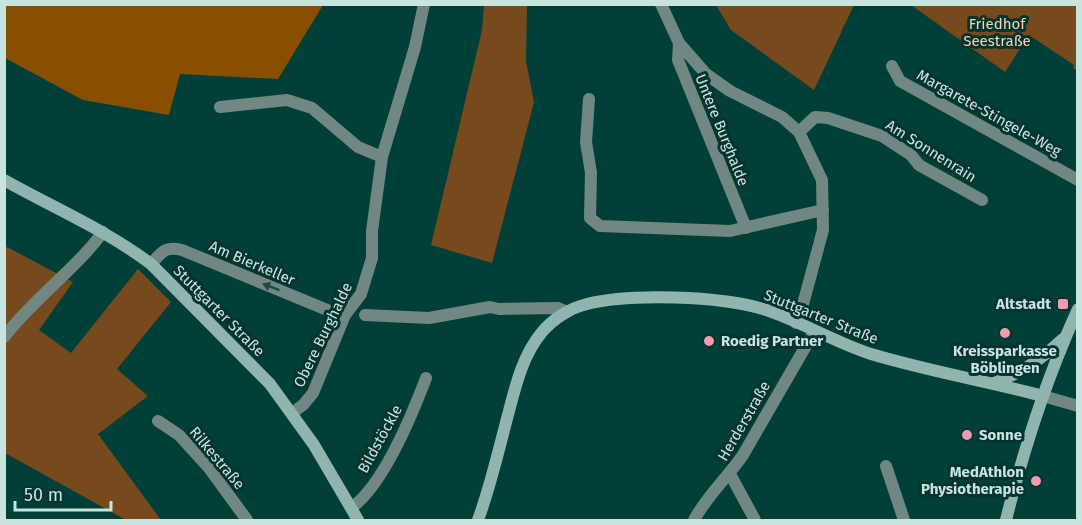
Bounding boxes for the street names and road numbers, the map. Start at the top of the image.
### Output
street label: Margarete-Stingele-Weg [914,66,1065,160]
street label: Untere Burghalde [691,71,753,189]
street label: Am Sonnenrain [882,116,980,186]
street label: Am Bierkeller [207,237,298,289]
street label: Stuttgarter Straße [170,262,268,360]
street label: Obere Burghalde [290,280,356,390]
street label: Stuttgarter Straße [761,286,881,348]
street label: Herderstraße [714,378,774,464]
street label: Bildstöckle [354,402,406,476]
street label: Rilkestraße [186,423,248,493]

